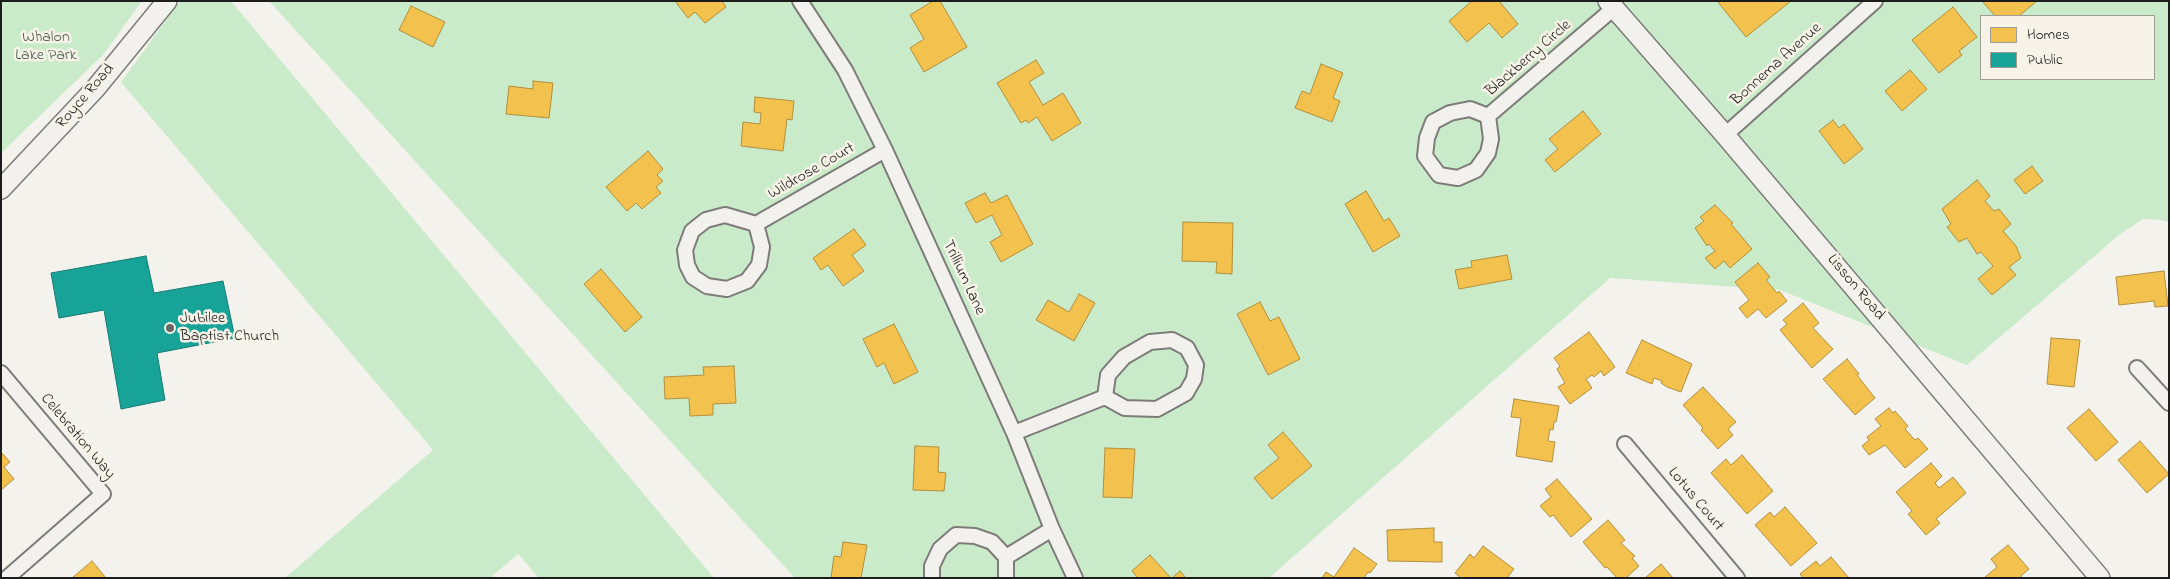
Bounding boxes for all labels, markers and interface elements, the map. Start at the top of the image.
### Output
legend [1980,15,2155,80]
street label: Blackberry Circle [1482,17,1576,101]
street label: Bonnema Avenue [1728,19,1826,111]
text: Homes [2027,24,2070,46]
park label: Whalon Lake Park [15,28,77,66]
text: Public [2027,49,2063,71]
street label: Royce Road [53,61,119,133]
street label: Wildrose Court [765,139,859,205]
street label: Trillium Lane [937,238,989,318]
street label: Lisson Road [1822,251,1888,325]
place label: Jubilee Baptist Church [180,309,279,347]
marker: Jubilee Baptist Church [164,322,176,334]
street label: Celebration Way [35,390,119,484]
street label: Lotus Court [1663,464,1727,536]

